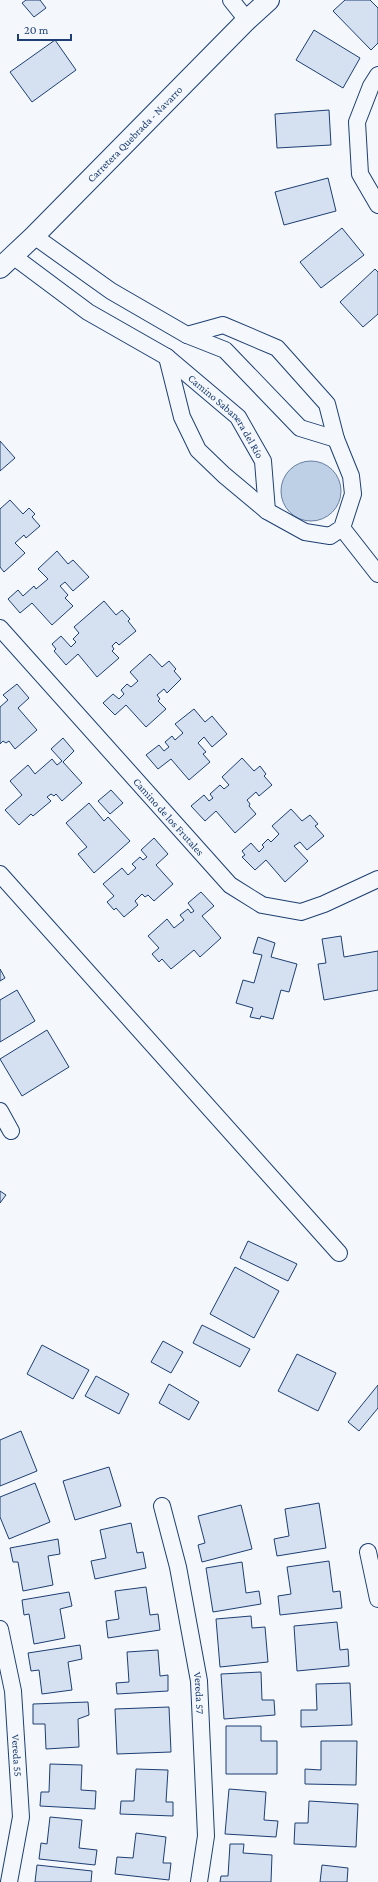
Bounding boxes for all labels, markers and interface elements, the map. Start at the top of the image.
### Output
scale bar [18,16,71,42]
text: 20 m [24,23,49,37]
street label: Carretera Quebrada - Navarro [85,83,185,185]
street label: Camino Sabanera del Río [186,372,266,461]
street label: Camino de los Frutales [131,775,207,858]
street label: Vereda 57 [191,1671,206,1714]
street label: Vereda 55 [10,1734,24,1777]

